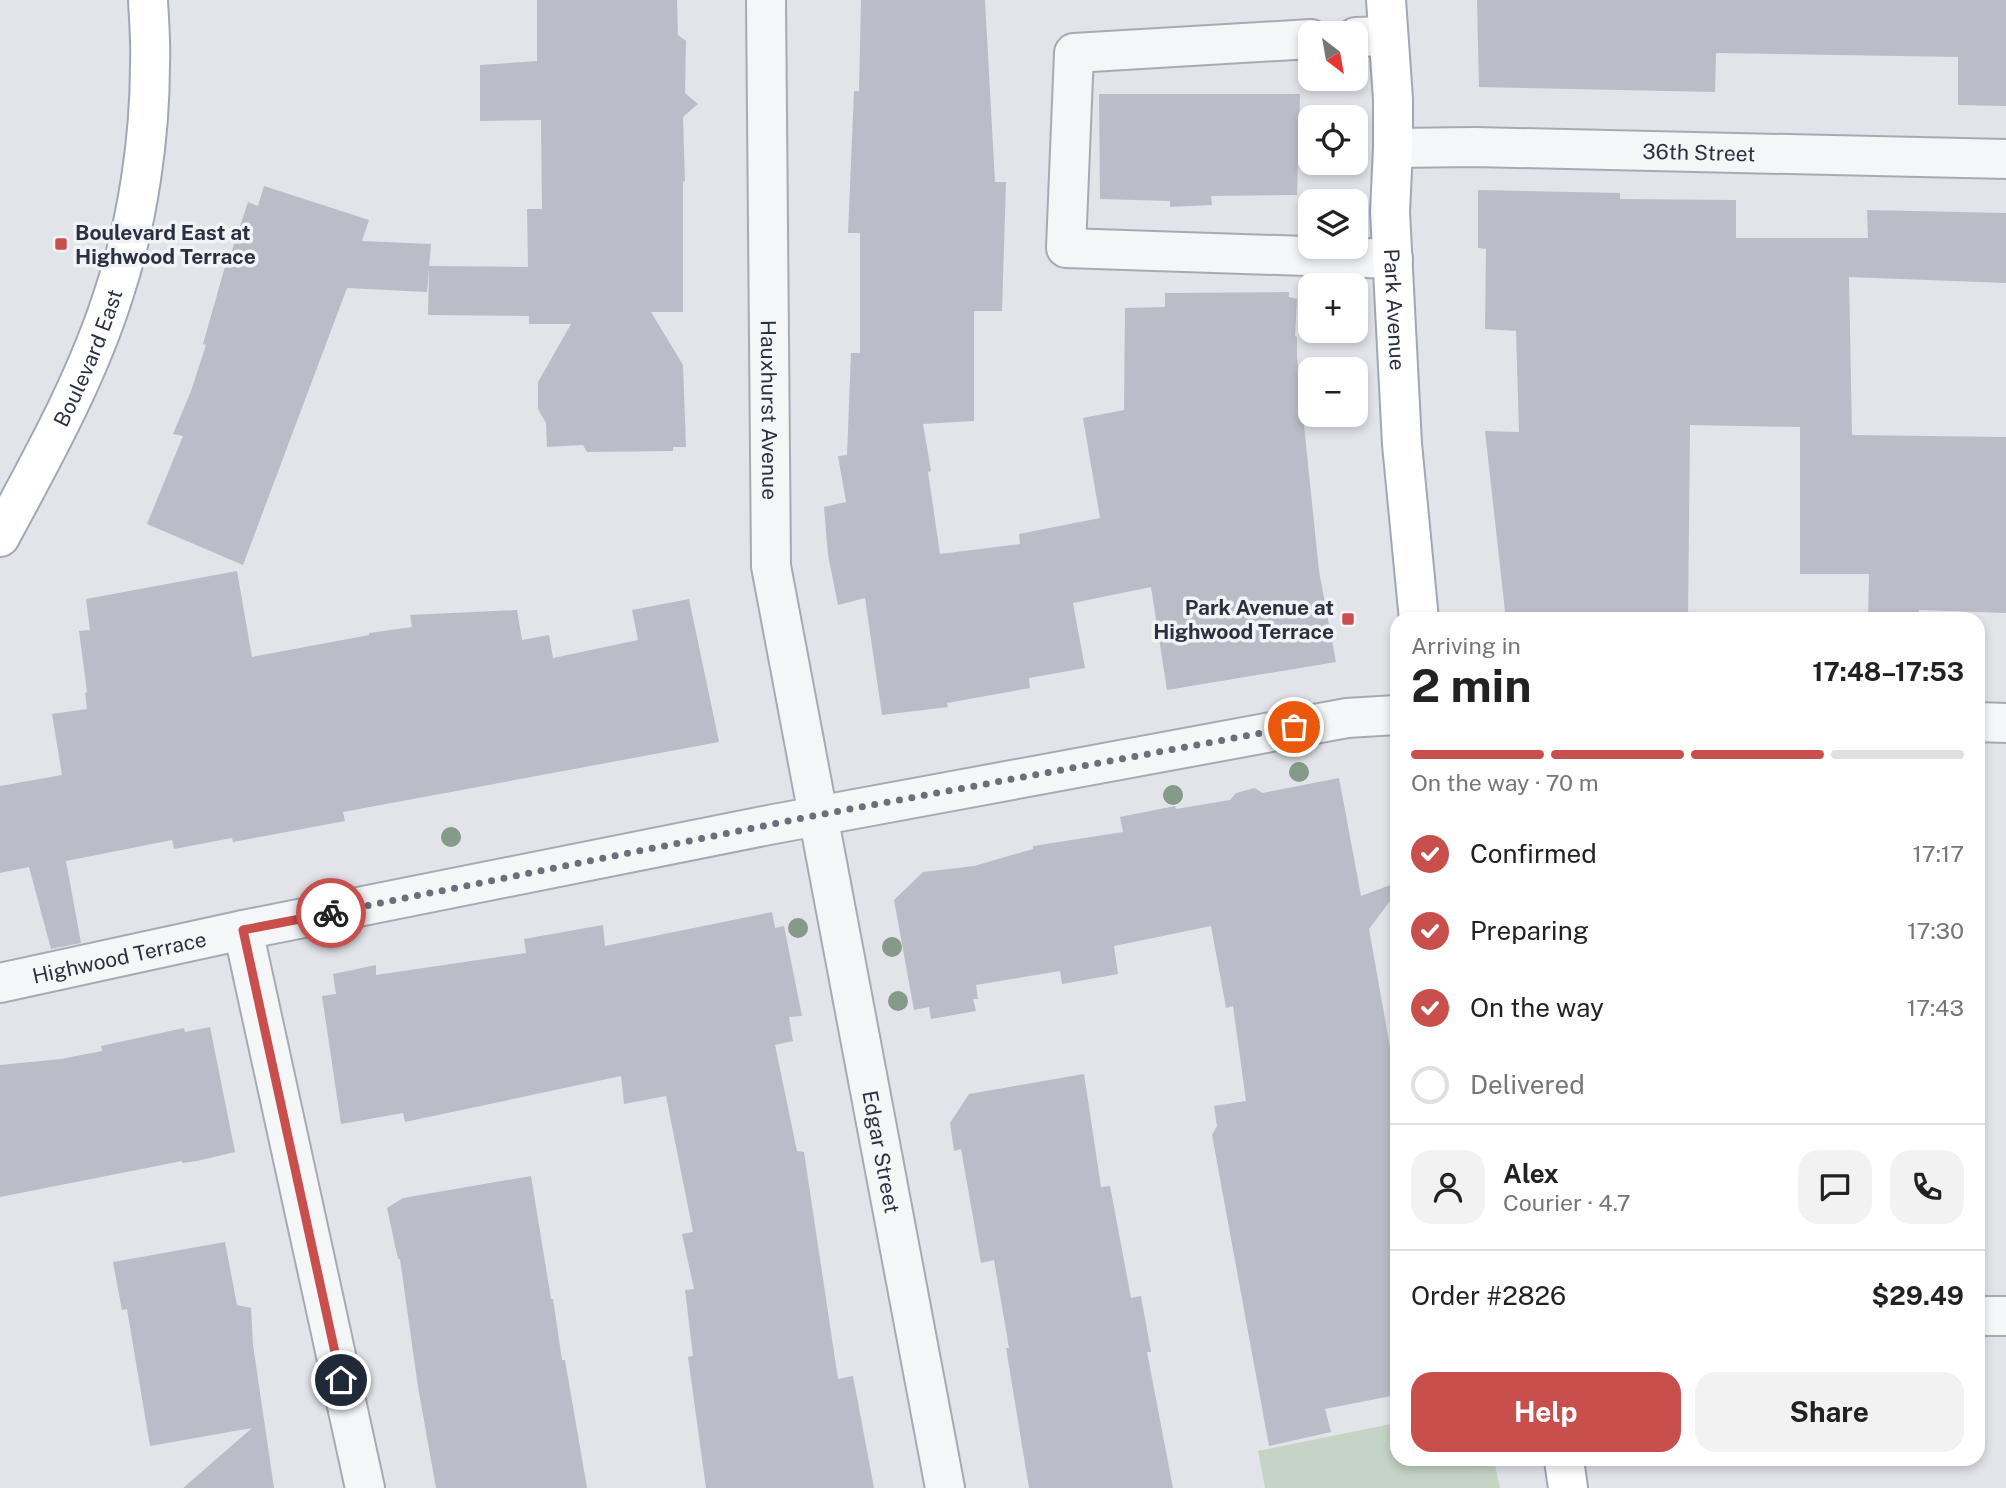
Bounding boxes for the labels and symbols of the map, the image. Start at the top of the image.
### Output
north arrow [1298,21,1368,91]
street label: 36th Street [1642,138,1756,166]
place label: Boulevard East at Highwood Terrace [75,220,256,269]
marker: Boulevard East at Highwood Terrace [53,236,69,252]
street label: Park Avenue [1379,248,1411,371]
street label: Boulevard East [48,286,127,430]
street label: Hauxhurst Avenue [756,320,783,500]
place label: Park Avenue at Highwood Terrace [1153,595,1334,644]
marker: Park Avenue at Highwood Terrace [1340,611,1356,627]
pin [1264,697,1324,757]
courier [296,878,366,948]
street label: Highwood Terrace [30,926,209,988]
street label: Edgar Street [858,1088,905,1215]
pin [311,1350,371,1410]

